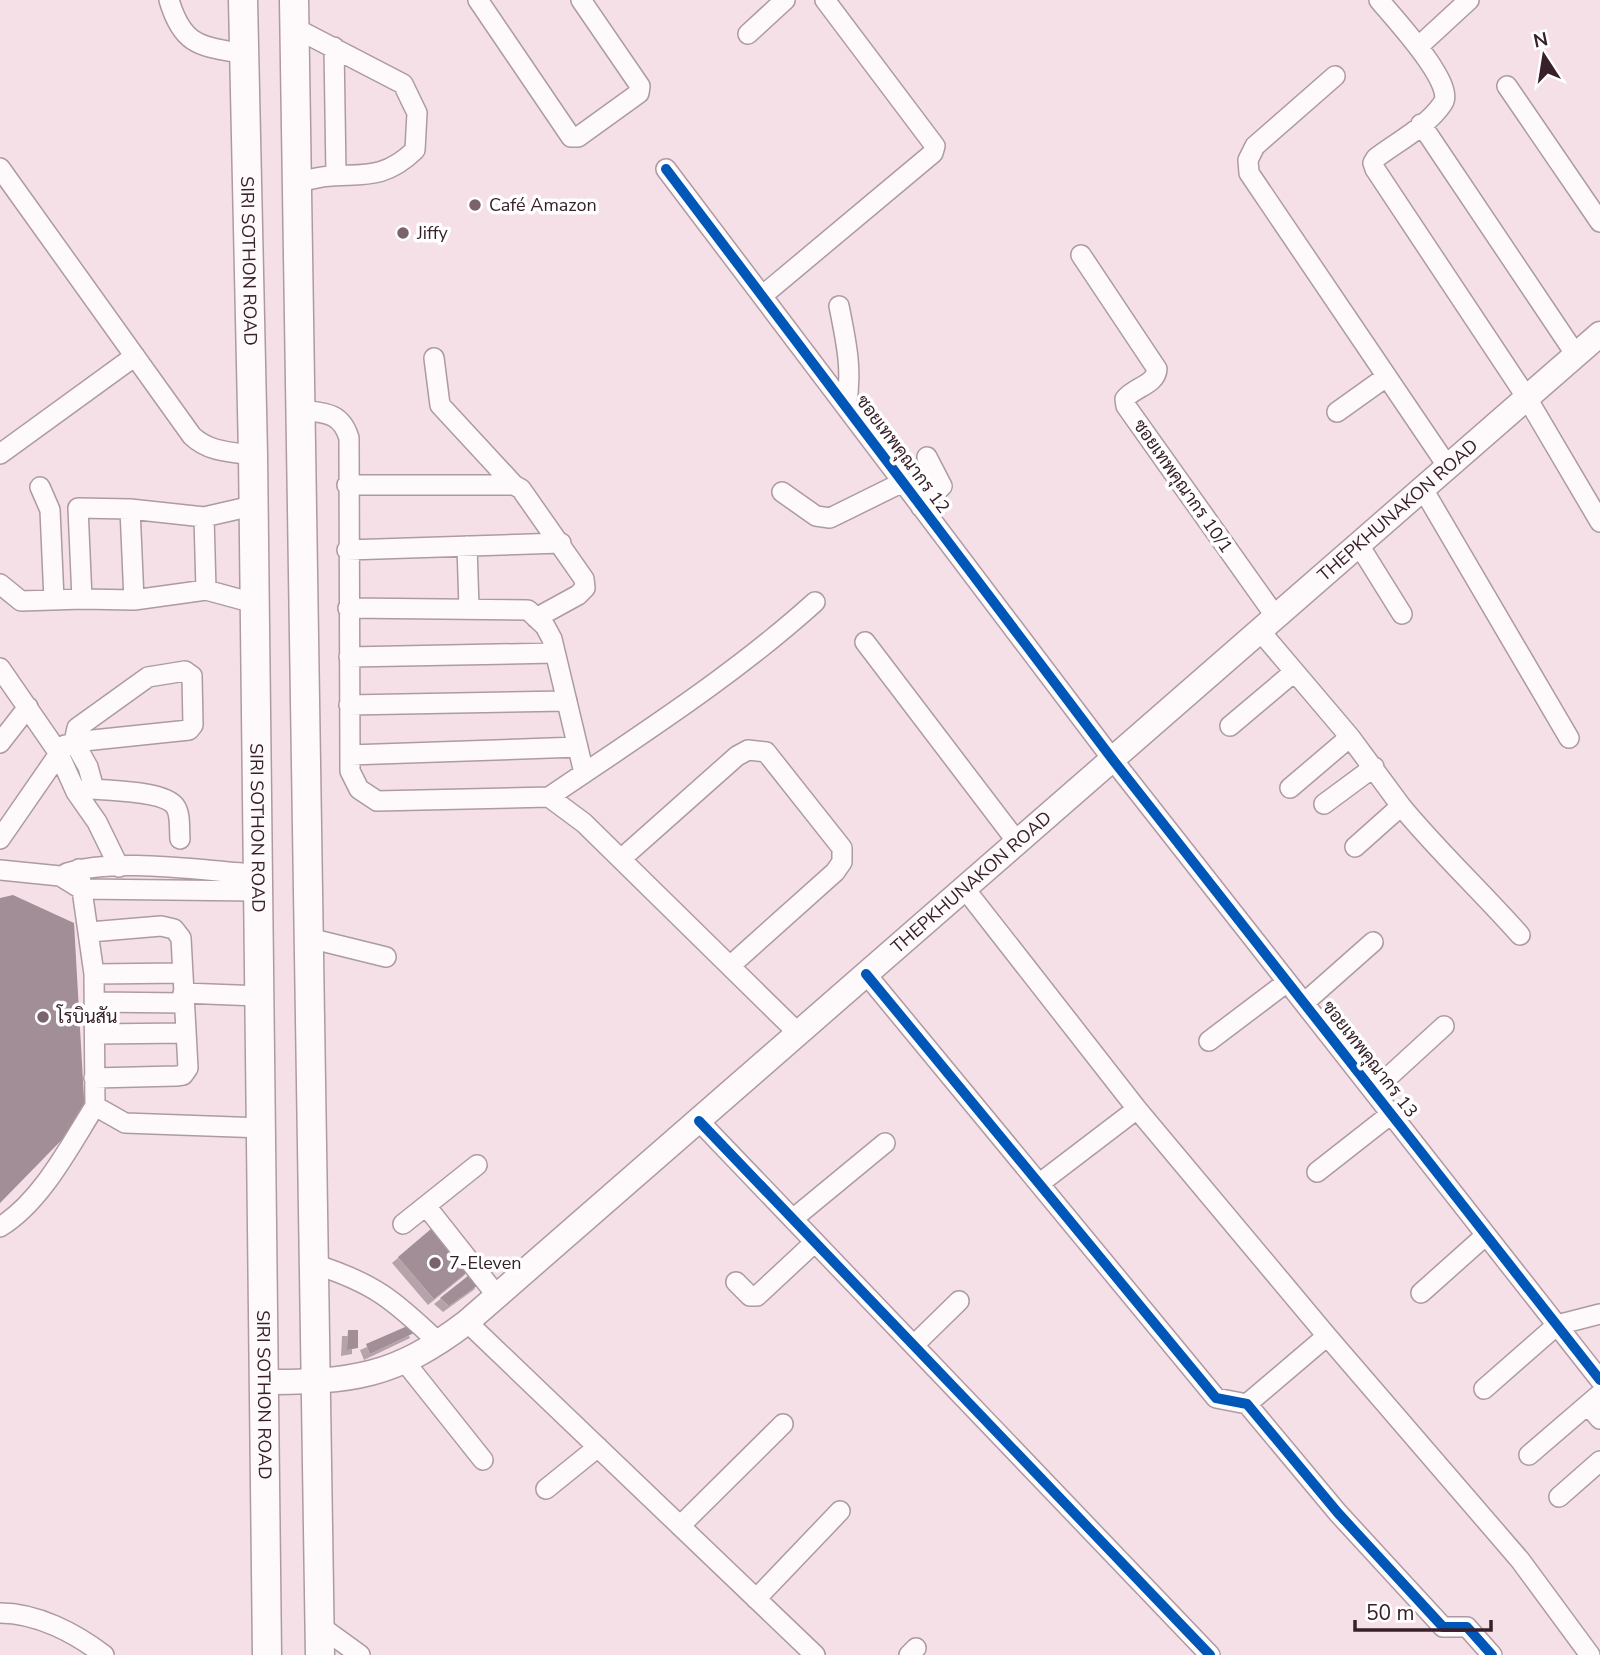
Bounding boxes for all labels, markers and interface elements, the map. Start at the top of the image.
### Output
north arrow [1509,21,1579,91]
text: N [1531,26,1550,55]
street label: SIRI SOTHON ROAD [235,176,263,346]
place label: Café Amazon [489,193,597,217]
marker: Café Amazon [467,197,483,213]
place label: Jiffy [416,221,449,245]
marker: Jiffy [395,225,411,241]
street label: ซอยเทพคุณากร 12 [851,390,955,518]
street label: ซอยเทพคุณากร 10/1 [1128,414,1238,558]
street label: THEPKHUNAKON ROAD [1312,434,1483,587]
street label: SIRI SOTHON ROAD [244,743,270,913]
street label: THEPKHUNAKON ROAD [886,806,1057,959]
street label: ซอยเทพคุณากร 13 [1317,996,1423,1122]
place label: โรบินสัน [56,1004,118,1029]
marker: โรบินสัน [35,1009,51,1025]
place label: 7-Eleven [449,1251,522,1275]
marker: 7-Eleven [427,1255,443,1271]
street label: SIRI SOTHON ROAD [251,1310,277,1480]
scale bar [1355,1588,1492,1632]
text: 50 m [1366,1599,1415,1627]

